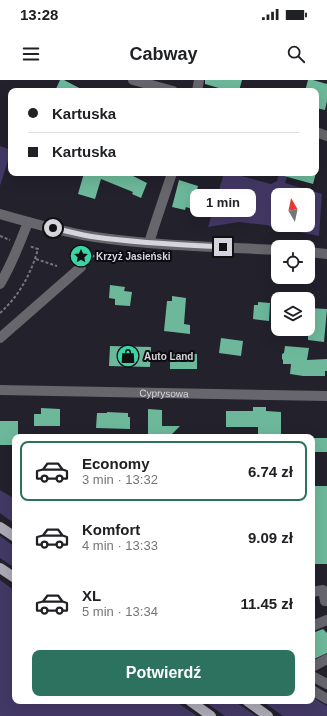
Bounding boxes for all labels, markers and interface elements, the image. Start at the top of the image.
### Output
text: 13:28 [20,6,58,23]
icon: menu [20,43,42,65]
icon: search [285,43,307,65]
text: Cabway [129,44,198,64]
text: Kartuska [52,105,116,122]
text: Kartuska [52,143,116,160]
north arrow [271,188,315,232]
map controls [271,188,315,336]
callout: 1 min [190,189,256,217]
text: 1 min [206,195,240,210]
route start [44,219,62,237]
route end [214,238,232,256]
button: locate [271,240,315,284]
place icon: Krzyż Jasieński [68,243,94,269]
place label: Krzyż Jasieński [96,251,171,262]
button: layers [271,292,315,336]
shop icon: Auto Land [115,343,141,369]
place label: Auto Land [144,351,193,362]
street label: Cyprysowa [139,388,189,399]
icon: car [34,453,70,489]
text: Economy [82,455,150,472]
text: 6.74 zł [248,463,293,480]
text: 3 min · 13:32 [82,472,158,487]
icon: car [34,519,70,555]
text: Komfort [82,521,140,538]
text: 9.09 zł [248,529,293,546]
text: 4 min · 13:33 [82,538,158,553]
icon: car [34,585,70,621]
text: XL [82,587,101,604]
text: 11.45 zł [240,595,293,612]
text: 5 min · 13:34 [82,604,158,619]
button: Potwierdź [32,650,295,696]

